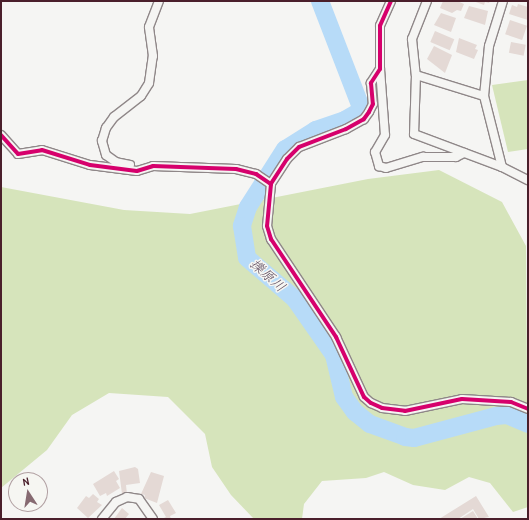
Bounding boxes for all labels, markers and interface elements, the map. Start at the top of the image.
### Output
water label: 擽原川 [247,255,289,295]
north arrow [8,472,48,512]
text: N [21,474,30,489]

